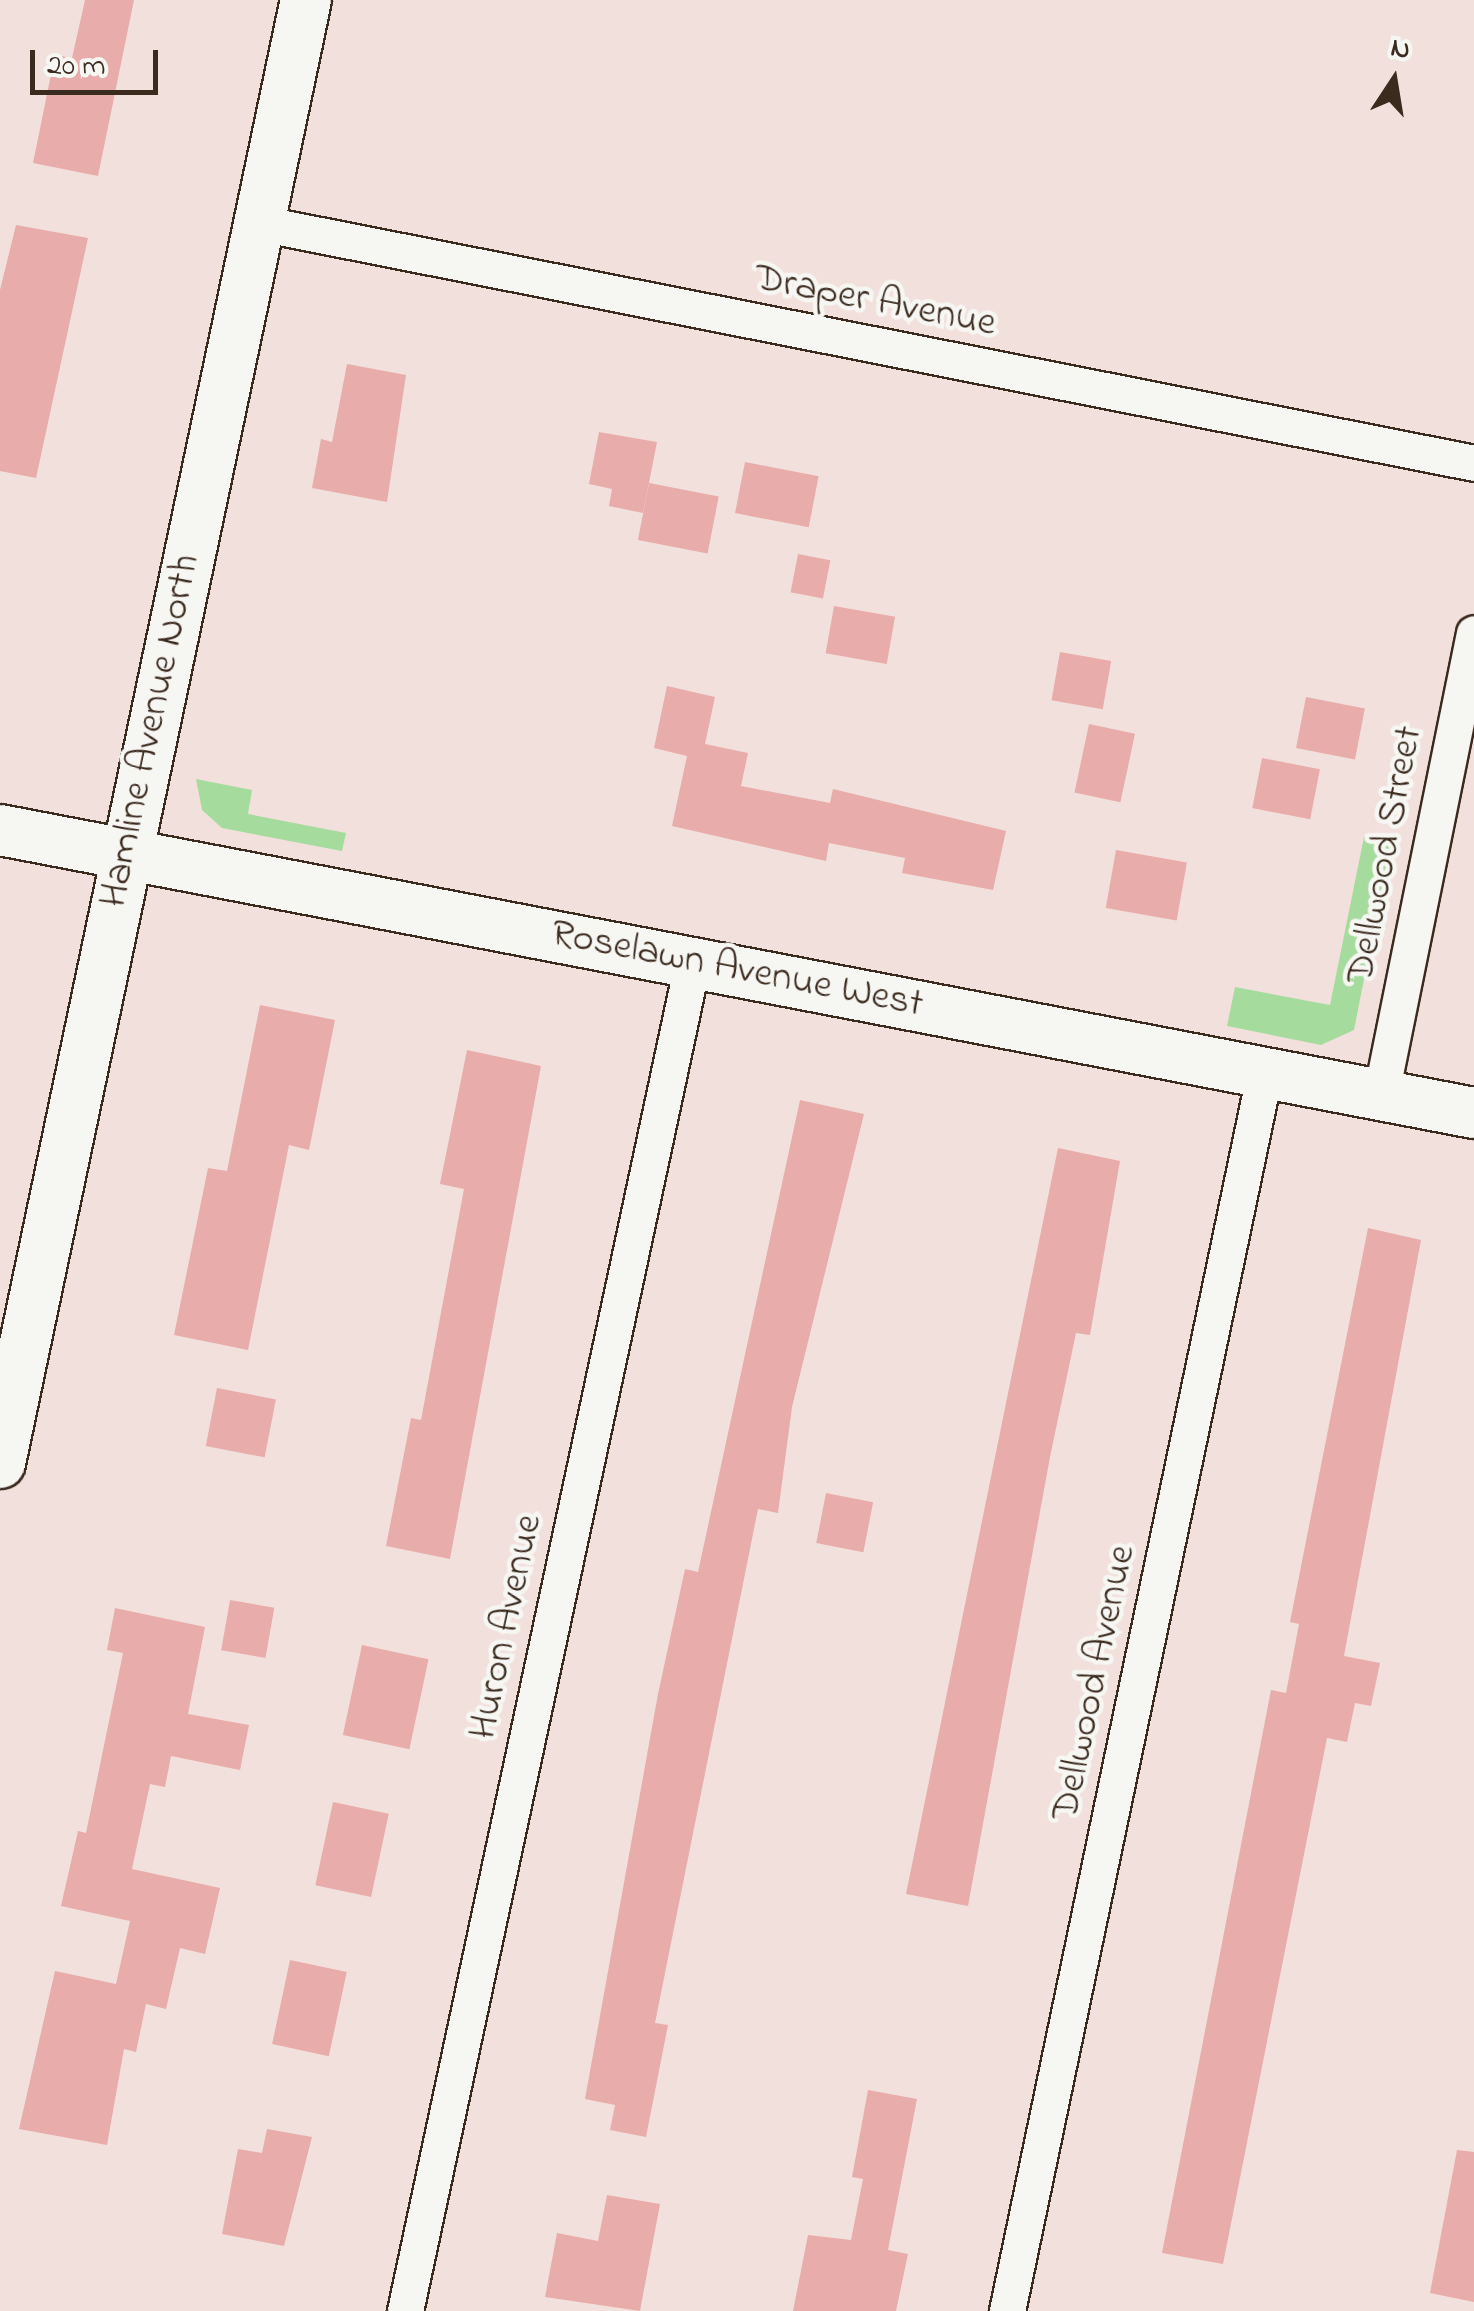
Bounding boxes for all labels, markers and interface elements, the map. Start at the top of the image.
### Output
text: N [1387,28,1414,72]
scale bar [35,30,162,92]
north arrow [1344,30,1444,130]
text: 20 m [47,45,106,89]
street label: Draper Avenue [750,255,1000,349]
street label: Hamline Avenue North [90,550,212,912]
street label: Dellwood Street [1337,722,1435,988]
street label: Roselawn Avenue West [547,910,927,1030]
street label: Huron Avenue [460,1510,554,1744]
street label: Dellwood Avenue [1042,1541,1148,1825]

